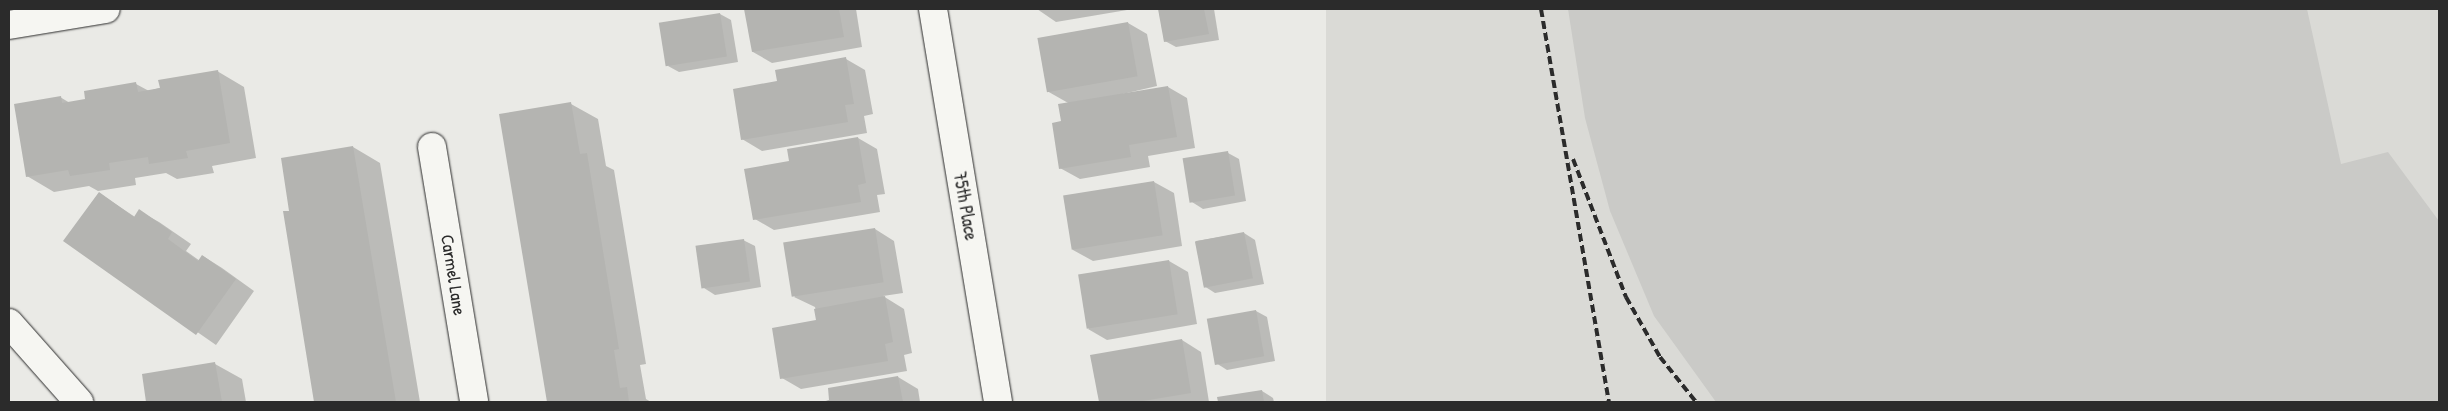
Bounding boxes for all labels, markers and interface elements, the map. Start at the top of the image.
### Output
street label: 75th Place [948,170,982,242]
street label: Carmel Lane [436,233,470,317]

